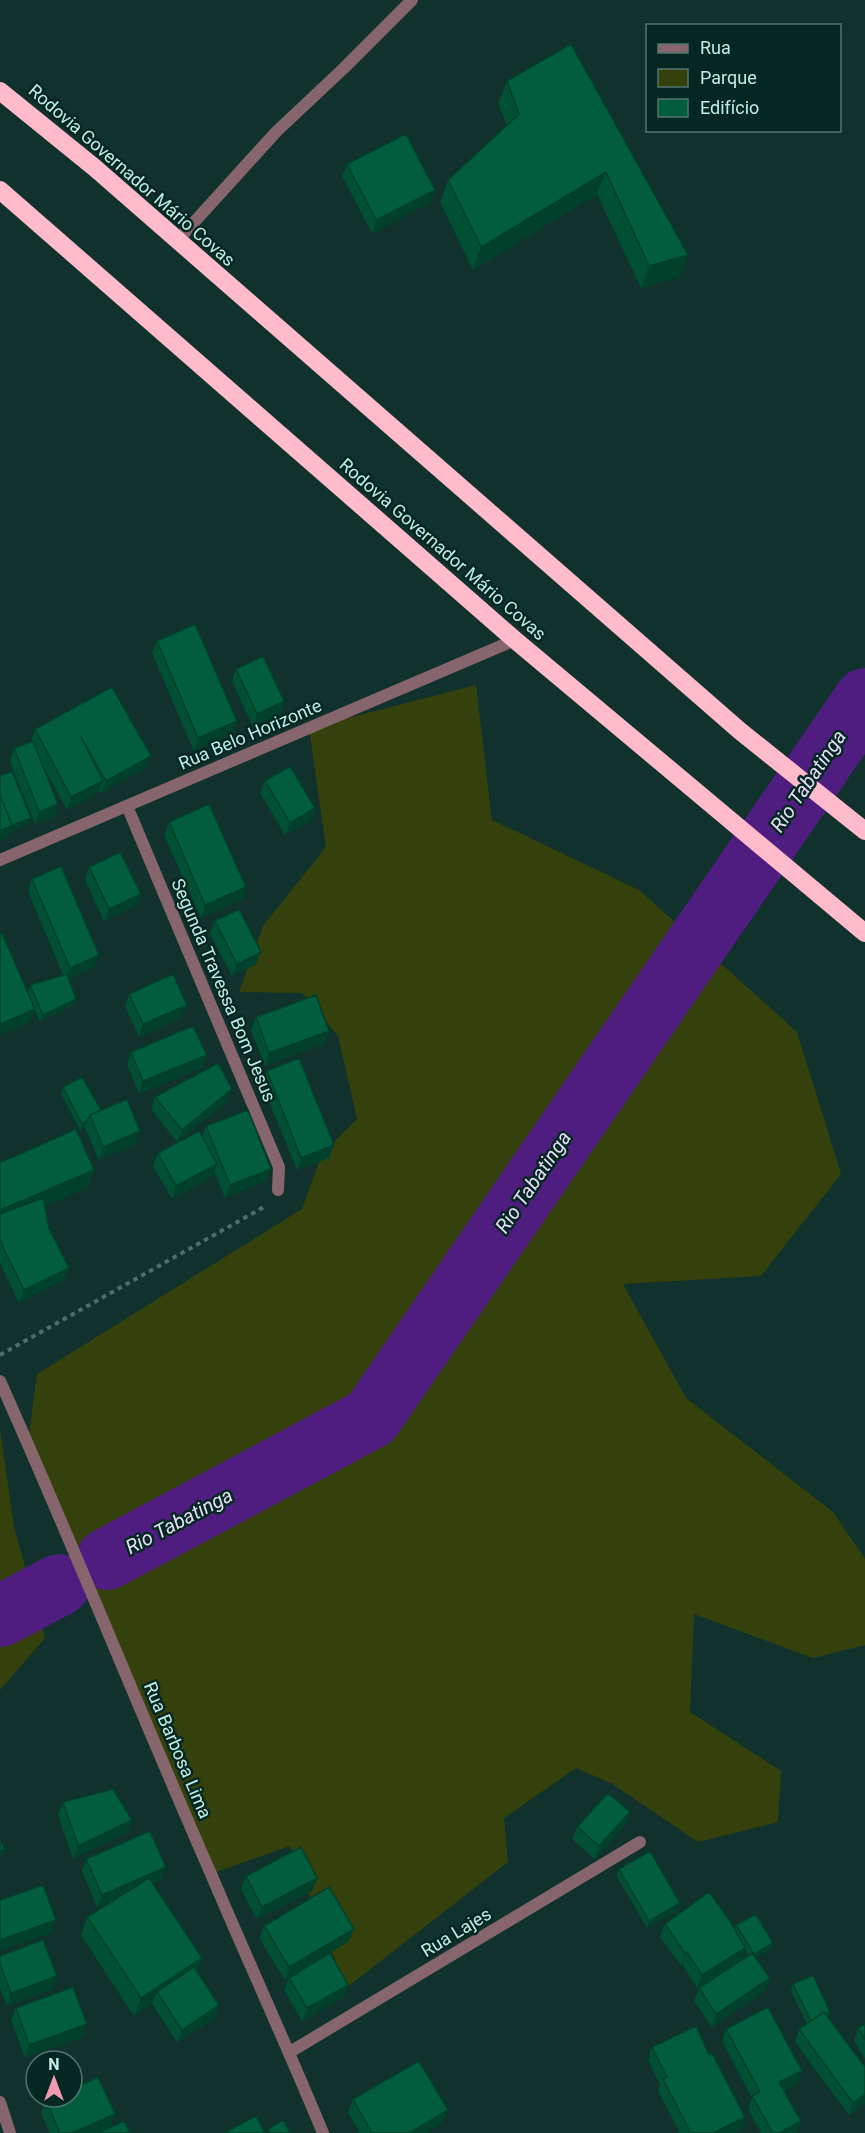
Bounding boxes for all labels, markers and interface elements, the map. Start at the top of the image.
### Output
legend [646,24,841,132]
text: Rua [700,37,731,58]
text: Parque [700,67,757,88]
street label: Rodovia Governador Mário Covas [25,80,239,270]
text: Edifício [700,97,759,118]
street label: Rodovia Governador Mário Covas [336,454,550,644]
street label: Rua Belo Horizonte [175,694,325,774]
water label: Rio Tabatinga [765,725,851,837]
street label: Segunda Travessa Bom Jesus [167,875,281,1105]
water label: Rio Tabatinga [490,1126,576,1238]
water label: Rio Tabatinga [121,1483,237,1559]
street label: Rua Barbosa Lima [140,1679,216,1821]
street label: Rua Lajes [417,1903,495,1961]
north arrow [24,2049,84,2109]
text: N [48,2055,60,2074]

